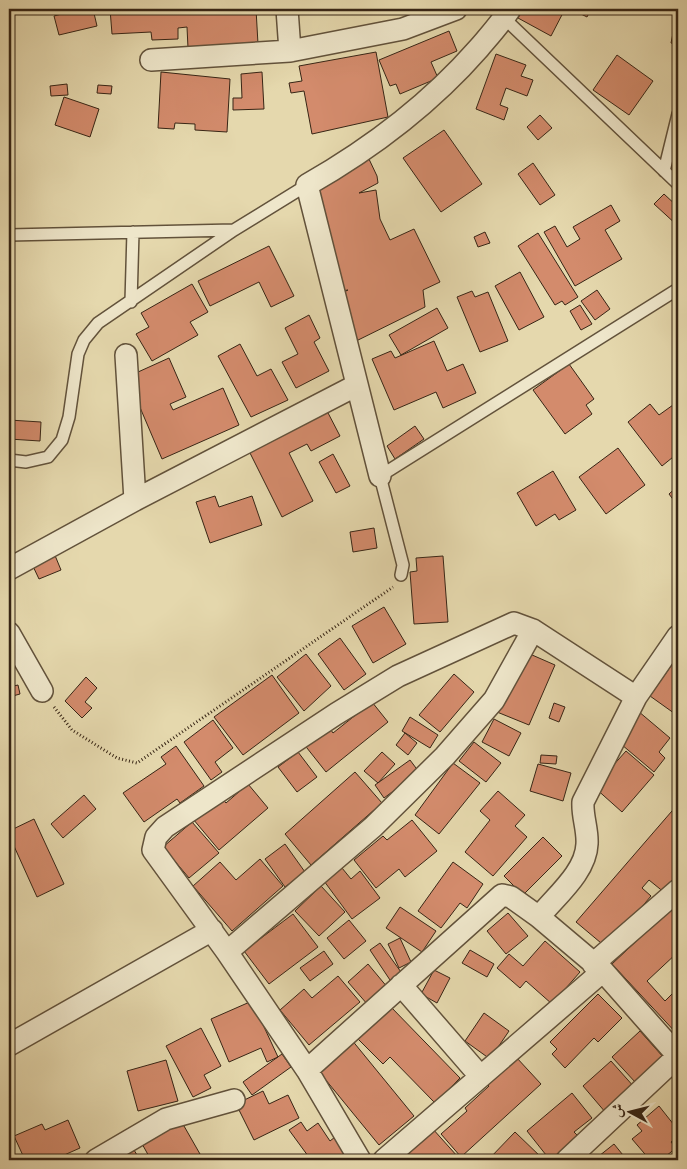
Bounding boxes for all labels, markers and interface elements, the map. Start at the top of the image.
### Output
north arrow [604,1086,654,1136]
text: ش [607,1102,628,1119]

